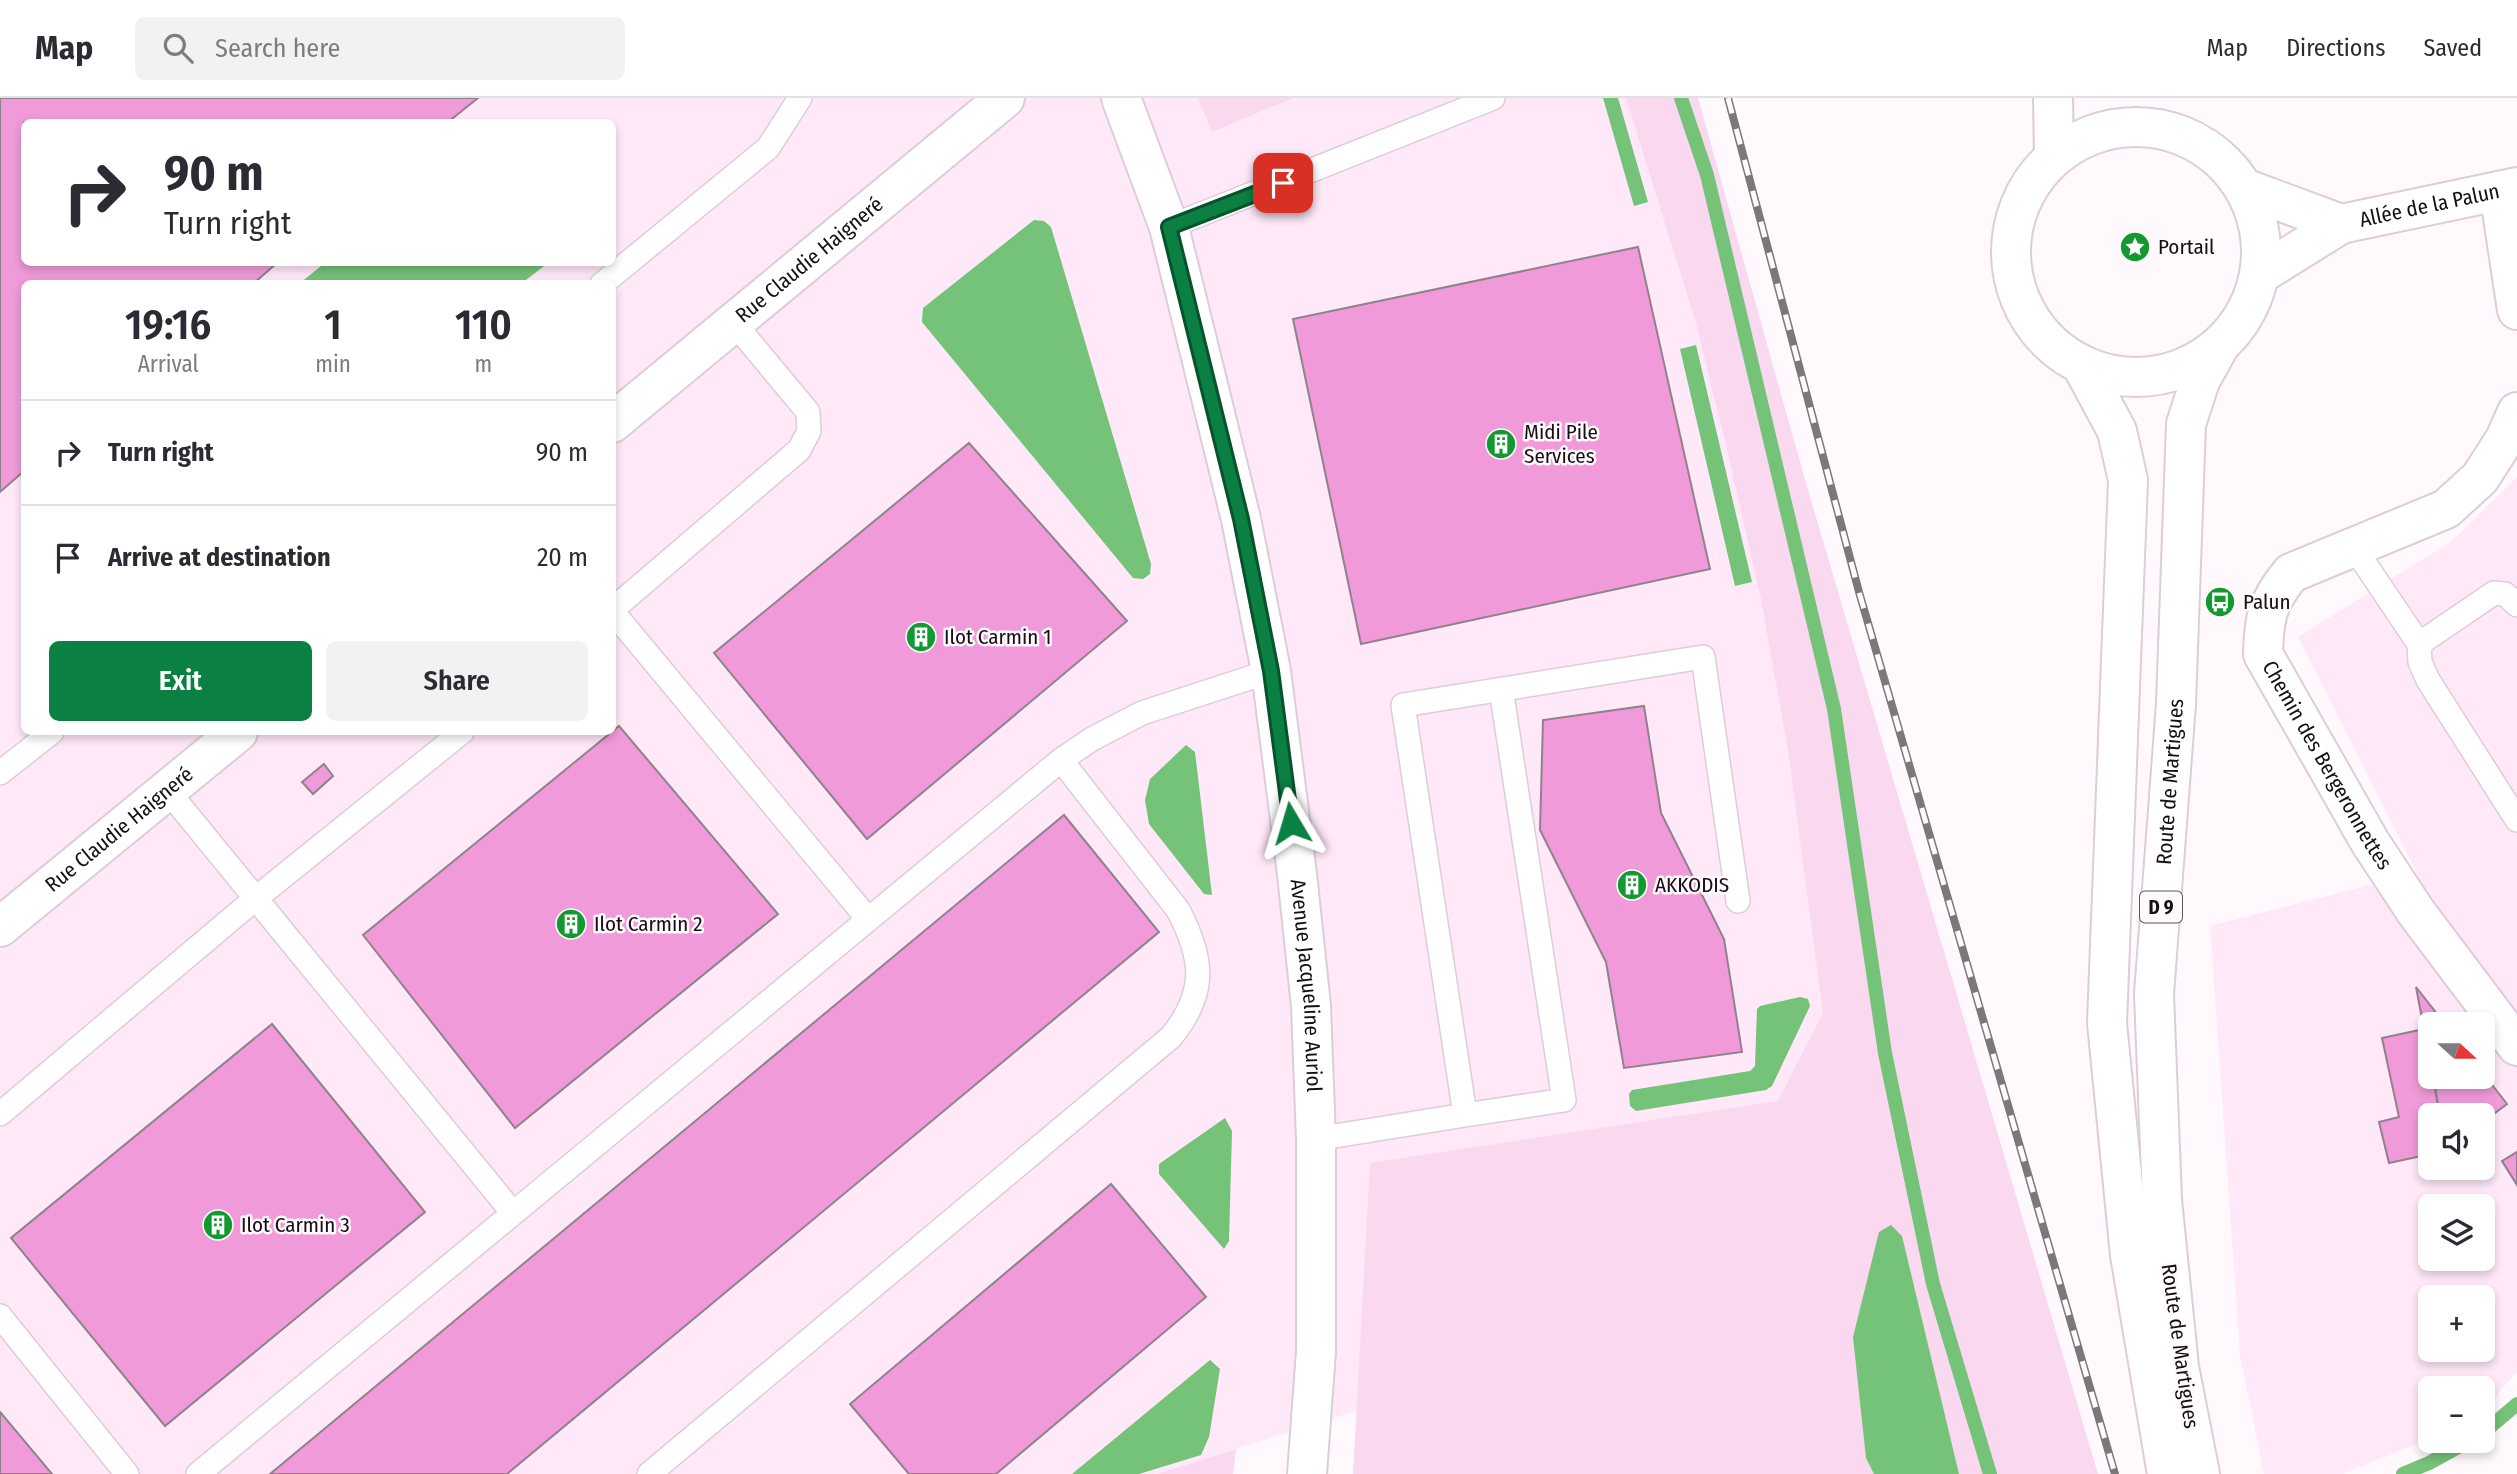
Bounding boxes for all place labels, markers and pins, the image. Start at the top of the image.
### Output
pin [1253,153,1313,213]
place icon: Portail [2118,230,2152,264]
place label: Portail [2158,234,2215,260]
place label: Midi Pile Services [1524,419,1598,469]
building icon: Midi Pile Services [1484,427,1518,461]
bus stop icon: Palun [2203,585,2237,619]
place label: Palun [2243,589,2291,615]
building icon: Ilot Carmin 1 [904,620,938,654]
place label: Ilot Carmin 1 [944,624,1052,650]
building icon: AKKODIS [1615,868,1649,902]
place label: AKKODIS [1655,872,1729,898]
building icon: Ilot Carmin 2 [554,907,588,941]
place label: Ilot Carmin 2 [594,911,703,937]
building icon: Ilot Carmin 3 [201,1208,235,1242]
place label: Ilot Carmin 3 [241,1212,350,1238]

